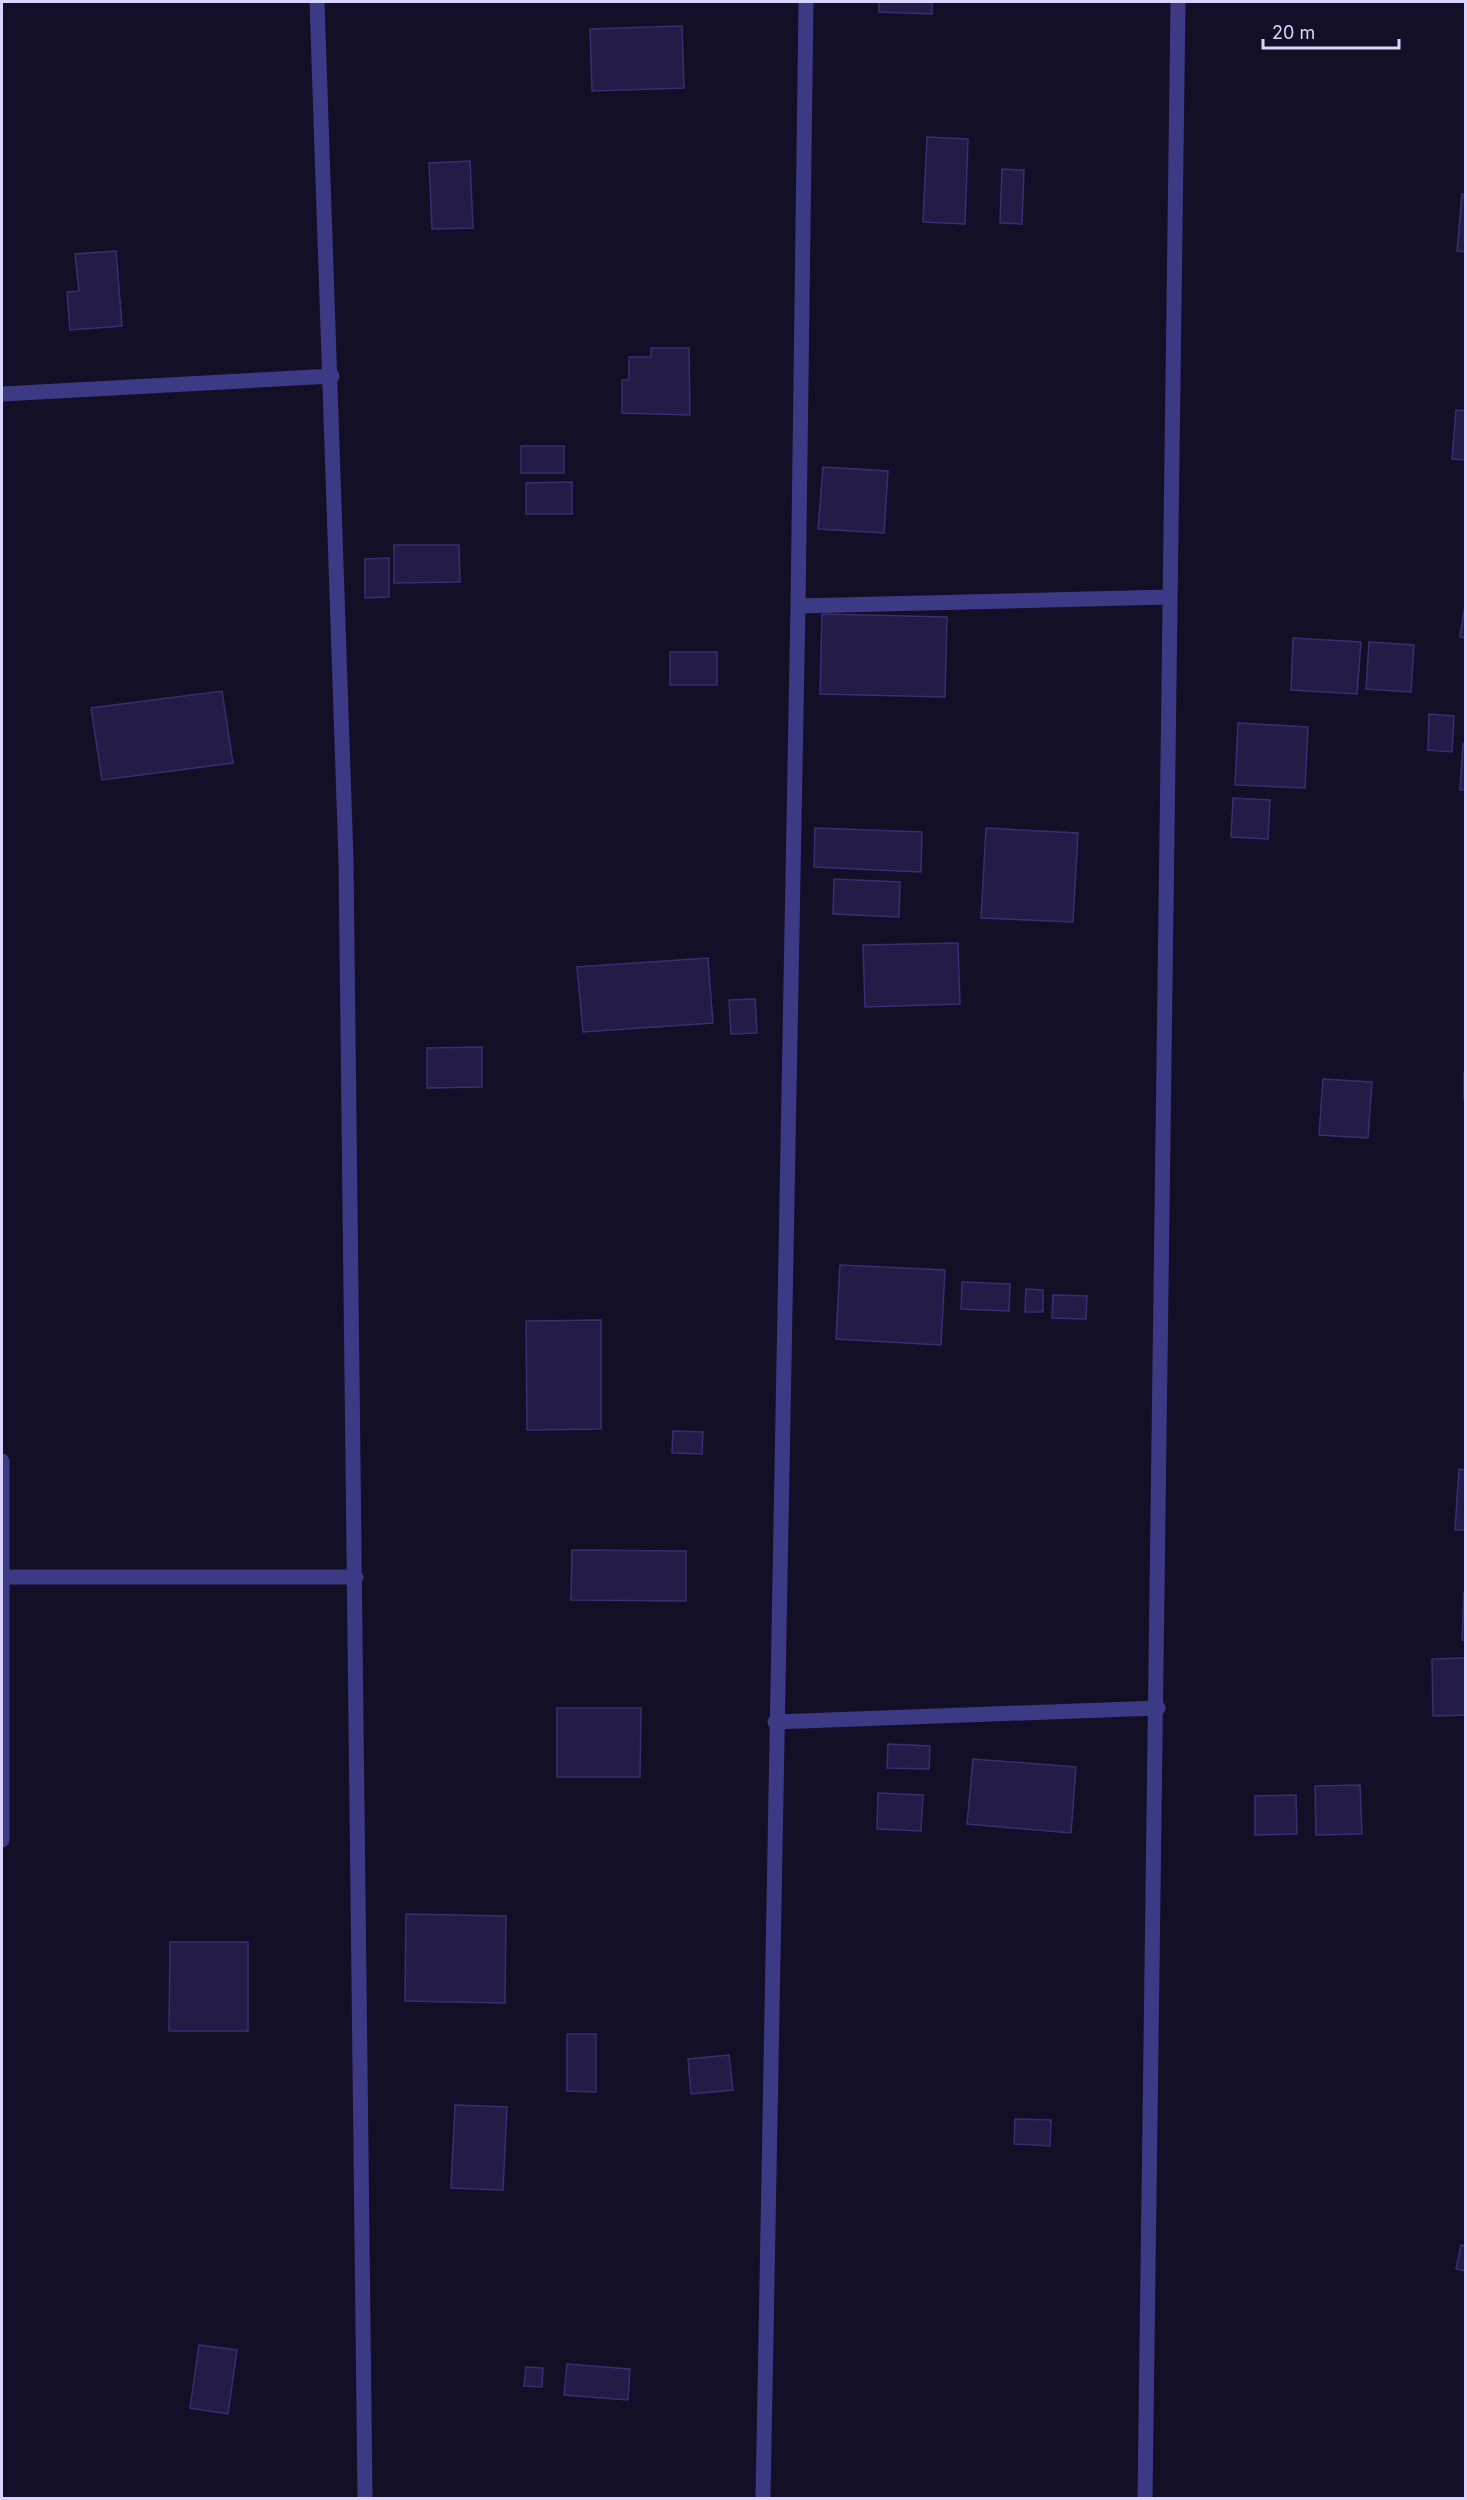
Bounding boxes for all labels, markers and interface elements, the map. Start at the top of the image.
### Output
scale bar [1263,12,1400,50]
text: 20 m [1272,22,1315,43]

